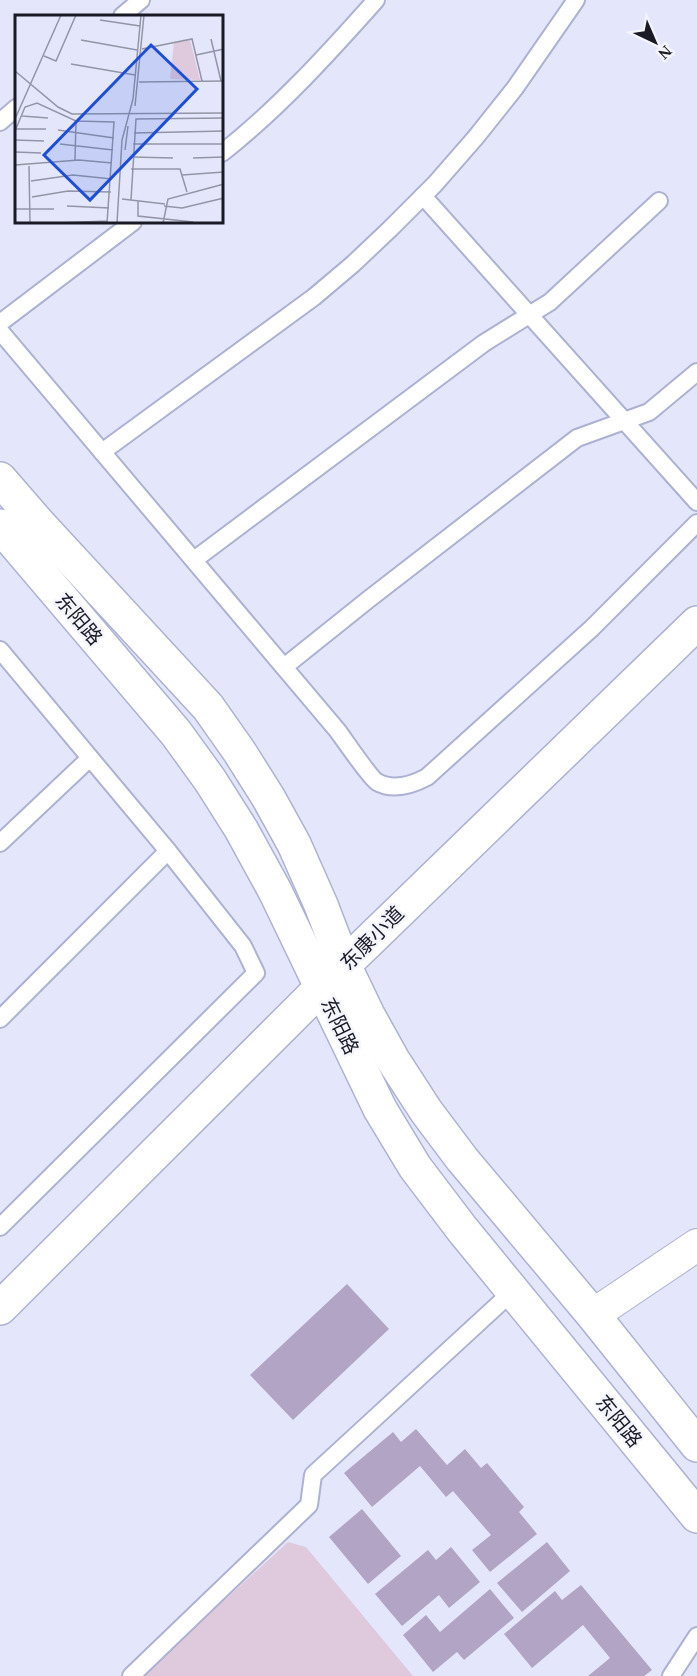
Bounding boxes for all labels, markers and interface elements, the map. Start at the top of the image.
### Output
north arrow [625,12,685,72]
inset map [15,15,224,224]
text: N [655,42,675,63]
street label: 东阳路 [51,589,107,649]
street label: 东康小道 [336,902,408,974]
street label: 东阳路 [317,994,363,1058]
street label: 东阳路 [592,1391,646,1451]

